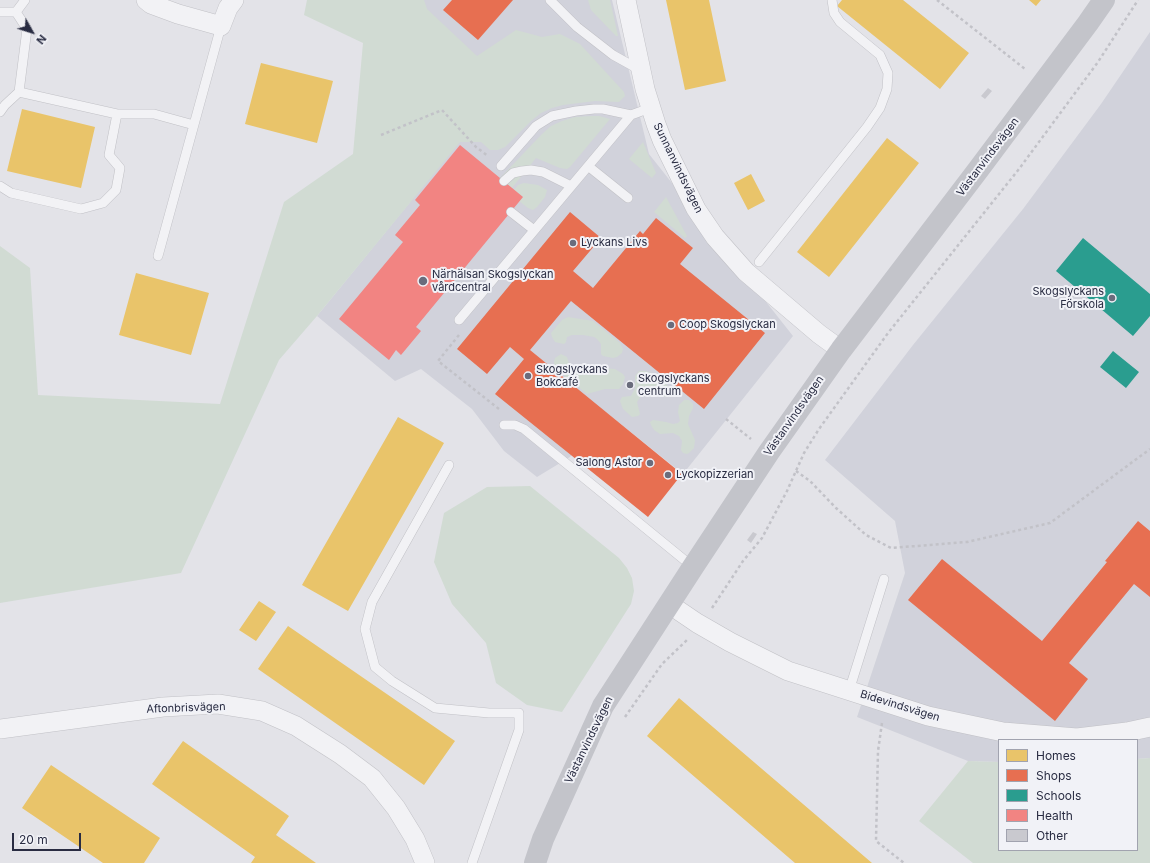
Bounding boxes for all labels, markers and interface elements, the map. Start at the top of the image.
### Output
north arrow [12,12,52,52]
text: N [33,32,49,47]
street label: Västanvindsvägen [954,115,1022,199]
street label: Sunnanvindsvägen [650,121,706,215]
place label: Lyckans Livs [581,236,647,250]
marker: Lyckans Livs [568,238,578,248]
place label: Närhälsan Skogslyckan vårdcentral [432,268,553,294]
marker: Närhälsan Skogslyckan vårdcentral [417,275,429,287]
place label: Skogslyckans Förskola [1033,285,1104,311]
marker: Skogslyckans Förskola [1107,293,1117,303]
place label: Coop Skogslyckan [679,318,776,332]
marker: Coop Skogslyckan [666,320,676,330]
place label: Skogslyckans Bokcafé [536,363,607,389]
marker: Skogslyckans Bokcafé [523,371,533,381]
place label: Skogslyckans centrum [638,372,709,398]
street label: Västanvindsvägen [761,373,827,459]
marker: Skogslyckans centrum [625,380,635,390]
place label: Salong Astor [576,456,642,470]
marker: Salong Astor [645,458,655,468]
place label: Lyckopizzerian [676,468,754,482]
marker: Lyckopizzerian [663,470,673,480]
street label: Bidevindsvägen [859,688,941,724]
street label: Västanvindsvägen [562,694,616,786]
street label: Aftonbrisvägen [146,700,226,716]
legend [998,739,1138,851]
text: Homes [1036,748,1076,763]
text: Shops [1036,768,1072,783]
text: Schools [1036,788,1081,803]
text: Health [1036,808,1073,823]
scale bar [14,825,83,851]
text: Other [1036,828,1068,843]
text: 20 m [19,832,48,847]

